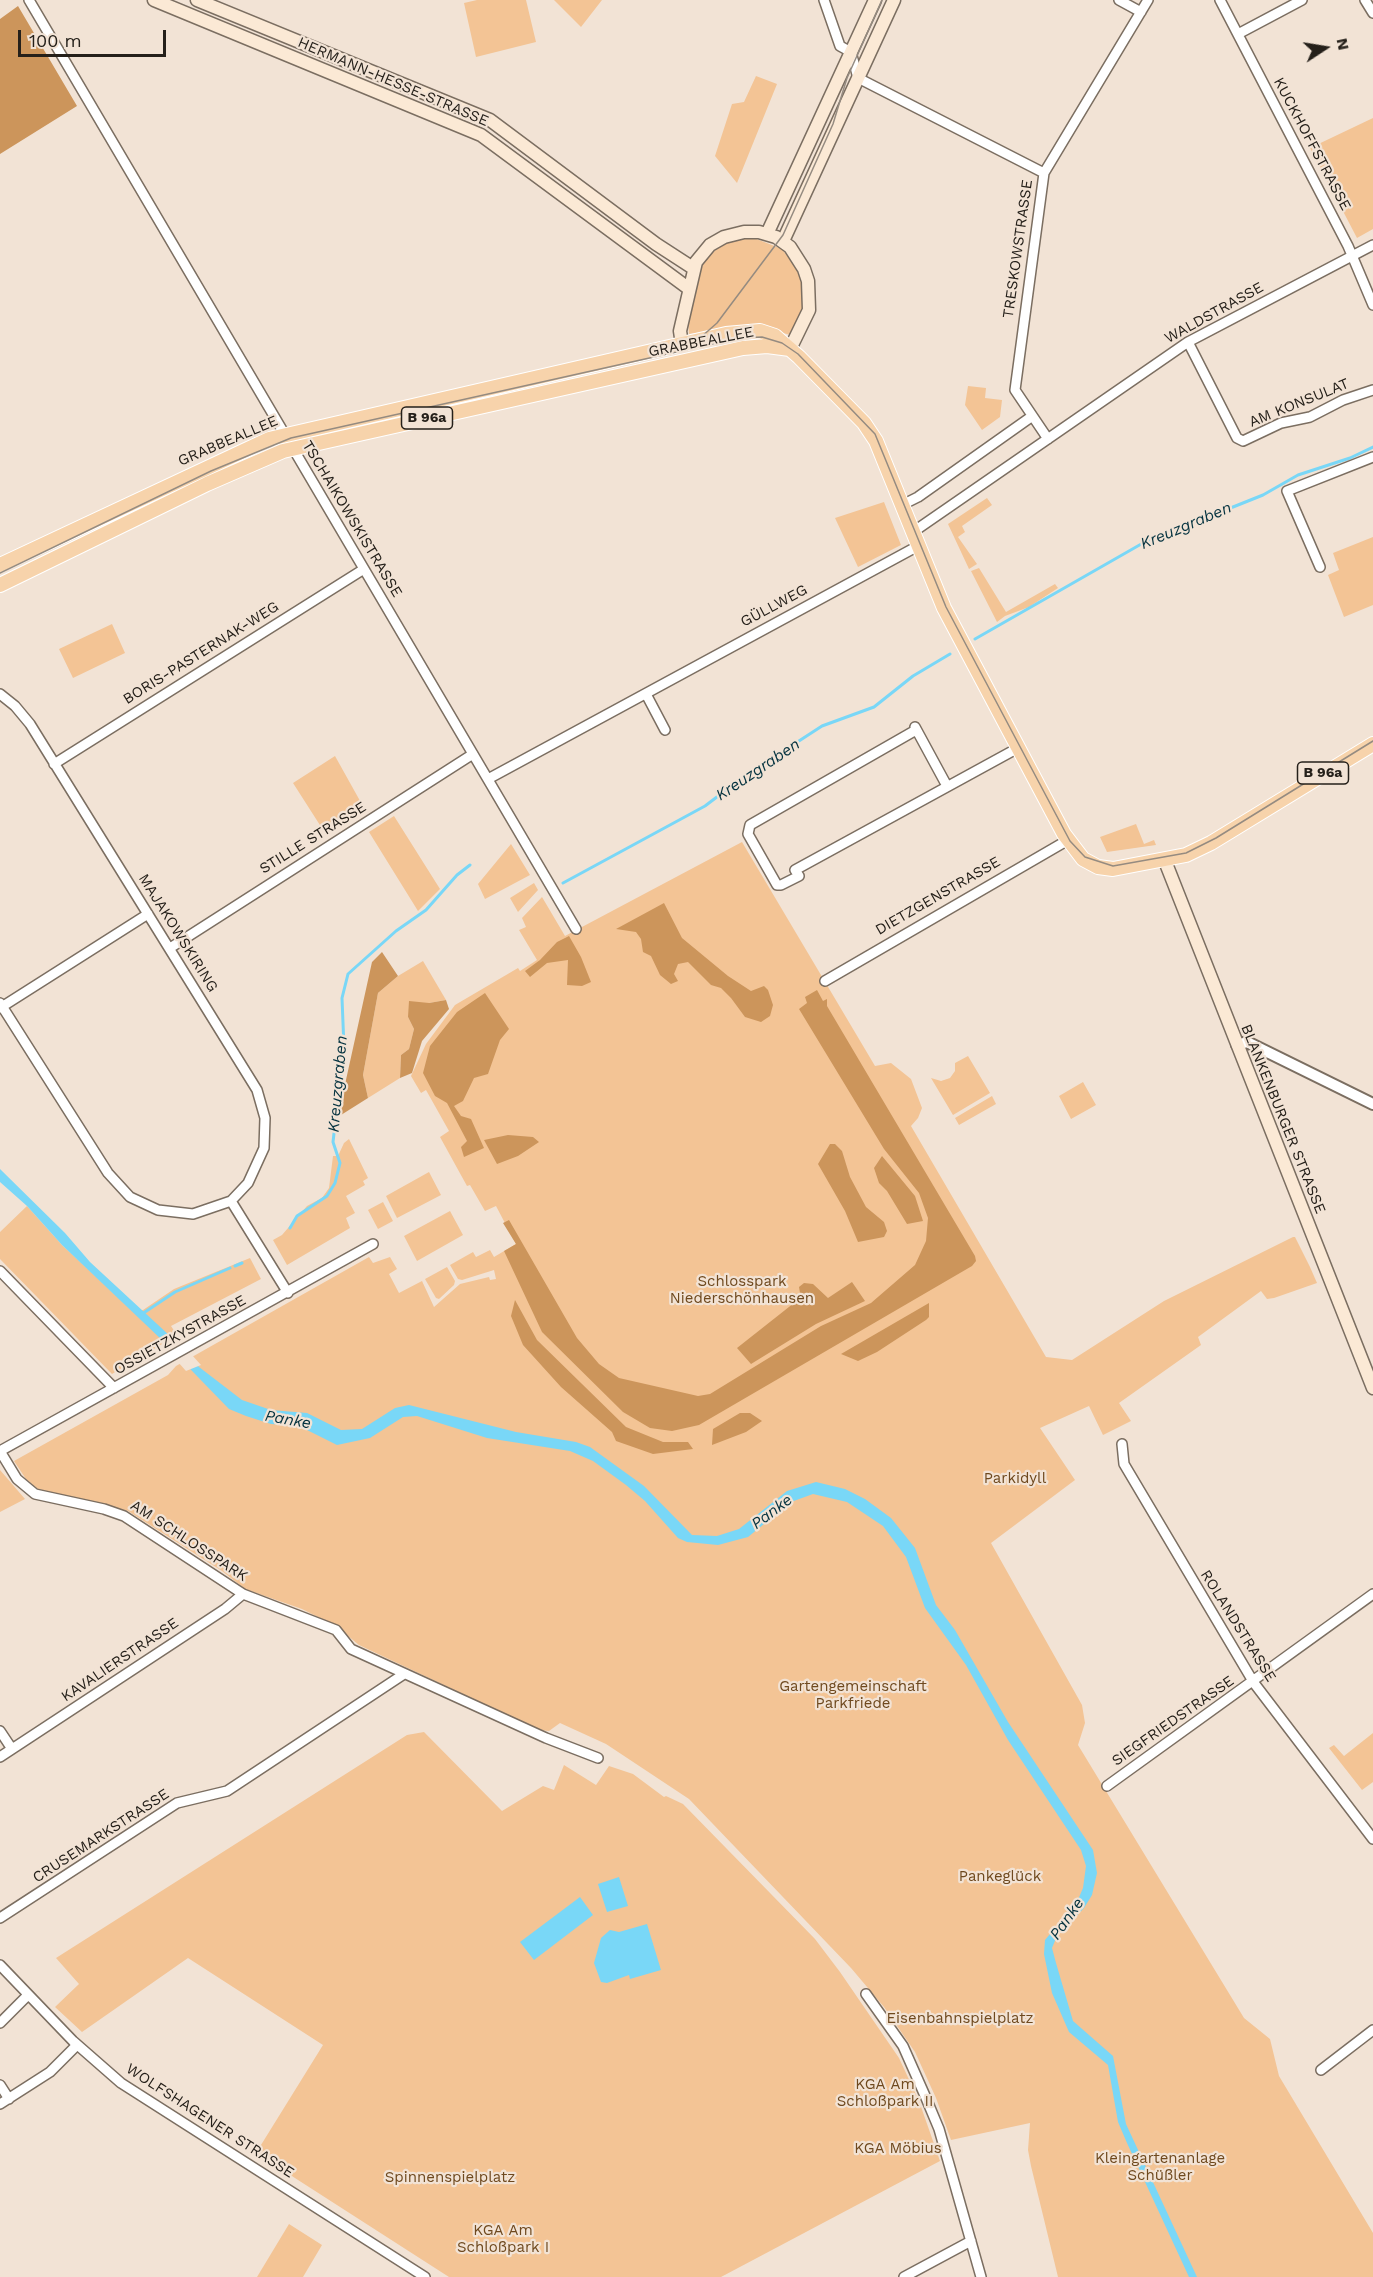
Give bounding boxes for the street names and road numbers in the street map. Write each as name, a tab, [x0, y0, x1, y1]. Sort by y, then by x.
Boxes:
street label: HERMANN-HESSE-STRASSE	[295, 34, 491, 130]
street label: KUCKHOFFSTRASSE	[1269, 74, 1355, 214]
street label: TRESKOWSTRASSE	[999, 179, 1037, 319]
street label: WALDSTRASSE	[1161, 278, 1267, 348]
street label: GRABBEALLEE	[647, 323, 755, 361]
street label: AM KONSULAT	[1246, 375, 1352, 431]
road number: B 96a	[402, 407, 452, 429]
street label: GRABBEALLEE	[175, 412, 281, 470]
street label: TSCHAIKOWSKISTRASSE	[298, 438, 406, 600]
street label: GÜLLWEG	[738, 581, 810, 631]
street label: BORIS-PASTERNAK-WEG	[120, 598, 282, 708]
road number: B 96a	[1298, 762, 1348, 784]
street label: STILLE STRASSE	[256, 798, 370, 878]
street label: DIETZGENSTRASSE	[872, 853, 1004, 939]
street label: MAJAKOWSKIRING	[134, 871, 222, 995]
street label: BLANKENBURGER STRASSE	[1237, 1022, 1329, 1216]
street label: OSSIETZKYSTRASSE	[111, 1291, 249, 1379]
street label: AM SCHLOSSPARK	[127, 1496, 251, 1586]
street label: ROLANDSTRASSE	[1196, 1567, 1280, 1685]
street label: KAVALIERSTRASSE	[58, 1614, 182, 1706]
street label: SIEGFRIEDSTRASSE	[1108, 1672, 1238, 1770]
street label: CRUSEMARKSTRASSE	[29, 1785, 173, 1887]
street label: WOLFSHAGENER STRASSE	[123, 2060, 297, 2182]

